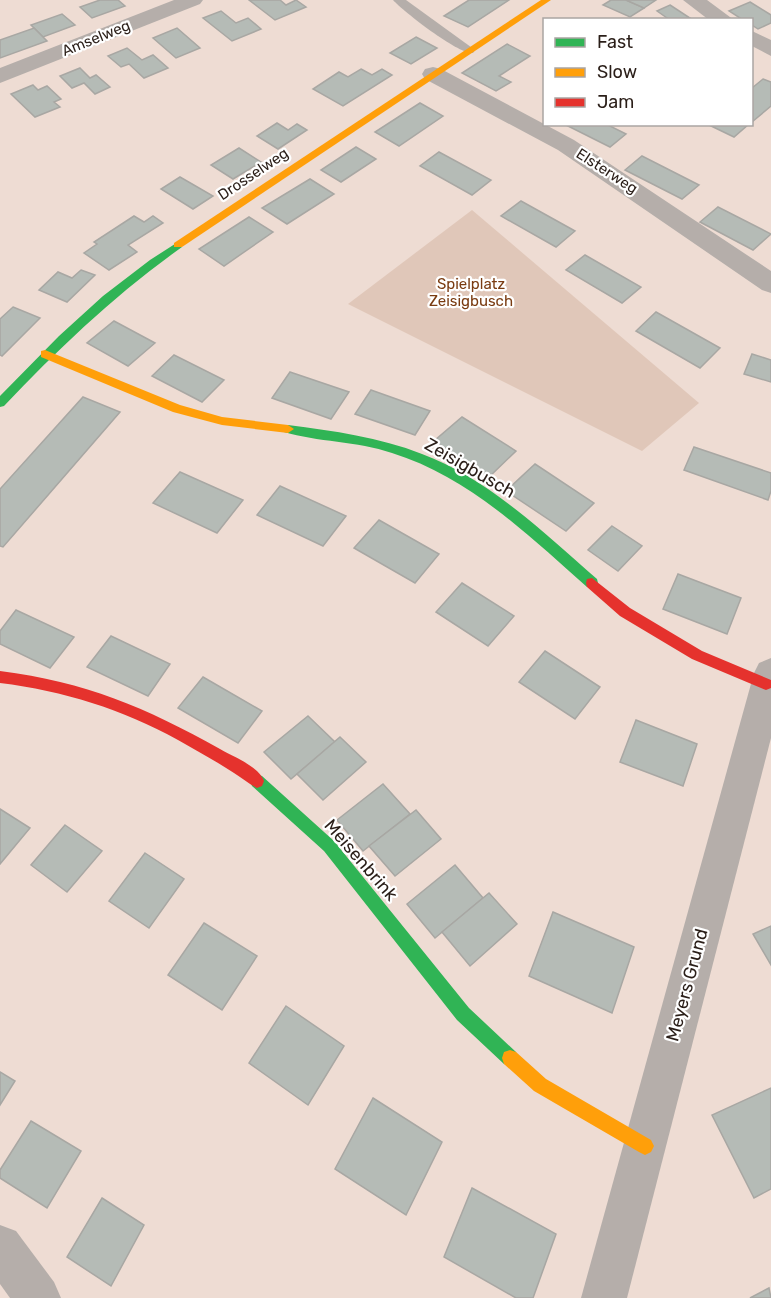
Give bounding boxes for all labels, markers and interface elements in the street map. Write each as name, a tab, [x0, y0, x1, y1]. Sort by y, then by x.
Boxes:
street label: Amselweg	[59, 16, 133, 60]
legend	[543, 18, 753, 126]
text: Fast	[597, 31, 633, 53]
text: Slow	[597, 61, 637, 83]
text: Jam	[597, 91, 634, 113]
street label: Drosselweg	[214, 144, 292, 204]
street label: Elsterweg	[573, 145, 641, 197]
park label: Spielplatz Zeisigbusch	[429, 275, 513, 310]
street label: Zeisigbusch	[421, 433, 519, 503]
street label: Meisenbrink	[320, 815, 403, 906]
street label: Meyers Grund	[661, 926, 713, 1044]

